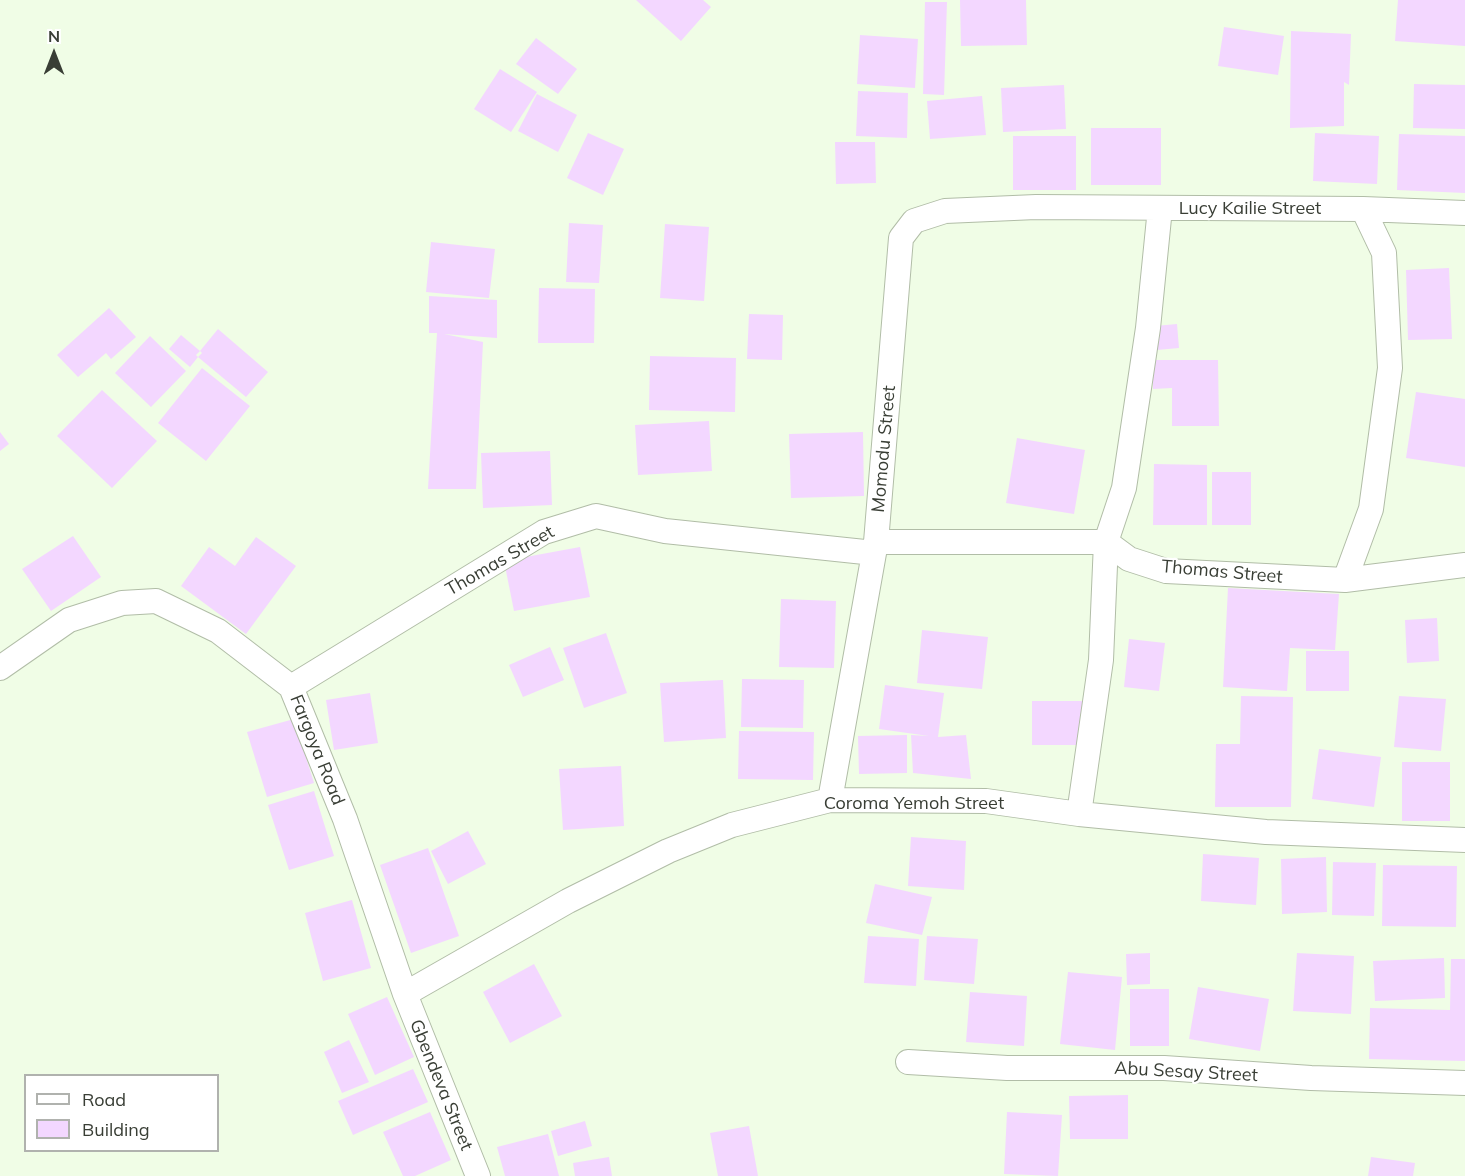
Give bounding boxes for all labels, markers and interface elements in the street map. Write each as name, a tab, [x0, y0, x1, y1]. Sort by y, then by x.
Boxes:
north arrow	[24, 24, 84, 84]
text: N	[48, 26, 60, 46]
street label: Lucy Kailie Street	[1179, 198, 1321, 220]
street label: Momodu Street	[868, 385, 900, 513]
street label: Thomas Street	[442, 521, 558, 601]
street label: Thomas Street	[1160, 556, 1284, 588]
street label: Fargoya Road	[285, 692, 349, 808]
street label: Coroma Yemoh Street	[824, 793, 1004, 815]
street label: Gbendeva Street	[405, 1016, 477, 1154]
street label: Abu Sesay Street	[1114, 1057, 1258, 1087]
legend	[24, 1074, 219, 1152]
text: Road	[82, 1088, 126, 1111]
text: Building	[82, 1118, 150, 1141]

